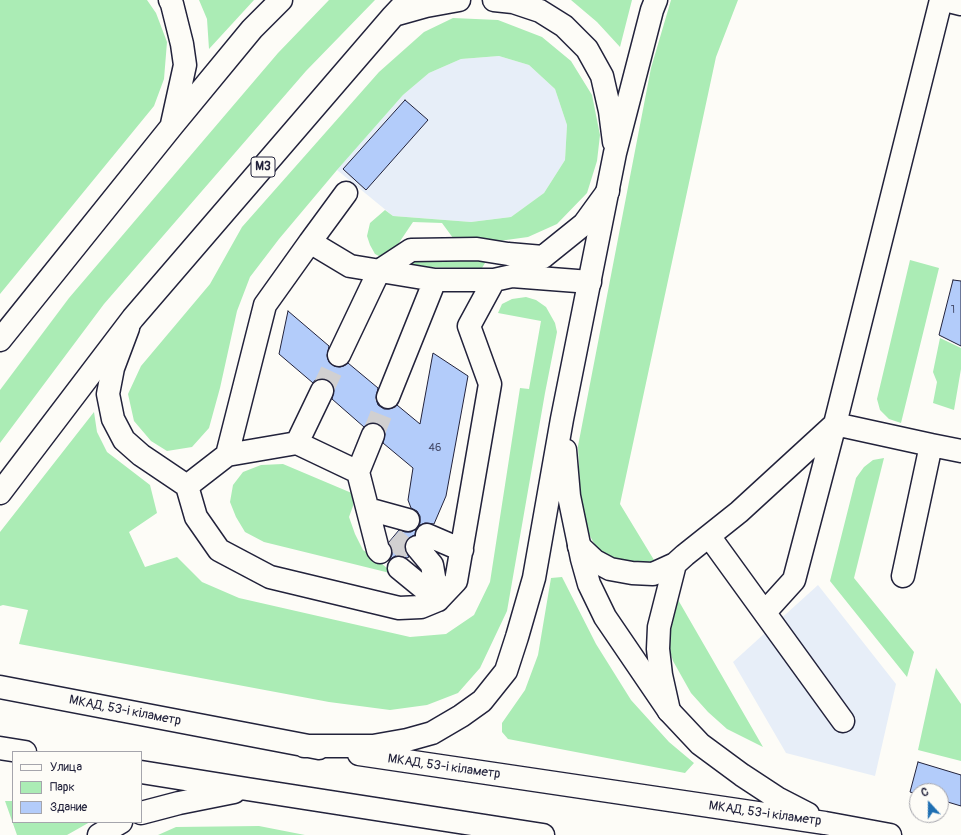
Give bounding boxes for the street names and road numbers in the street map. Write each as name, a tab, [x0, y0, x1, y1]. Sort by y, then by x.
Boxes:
road number: М3	[251, 157, 275, 177]
street label: МКАД, 53-і кіламетр	[68, 692, 182, 730]
street label: МКАД, 53-і кіламетр	[387, 751, 501, 783]
street label: МКАД, 53-і кіламетр	[708, 798, 822, 830]

